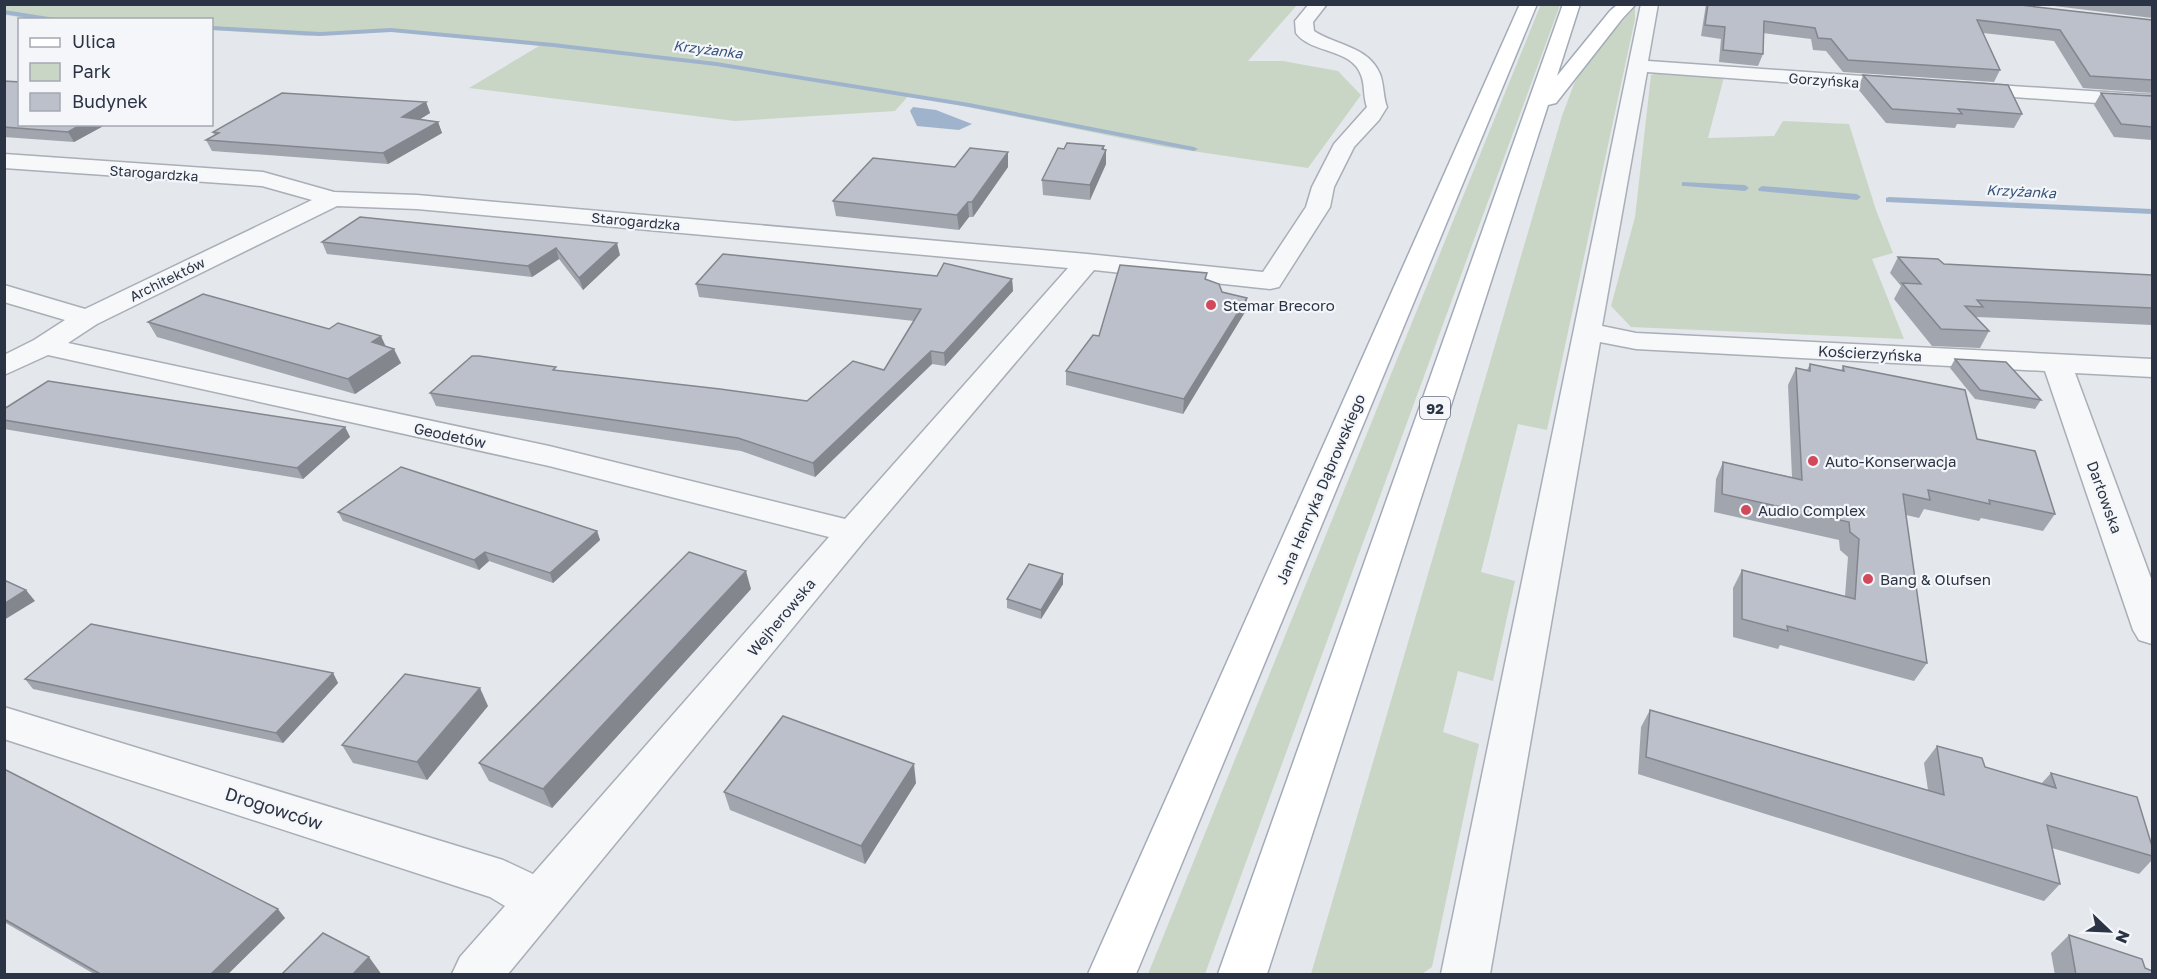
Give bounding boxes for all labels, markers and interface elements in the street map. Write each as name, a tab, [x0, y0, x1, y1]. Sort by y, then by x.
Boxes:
legend	[18, 18, 213, 126]
text: Ulica	[72, 30, 116, 52]
water label: Krzyżanka	[672, 36, 745, 62]
text: Park	[72, 60, 111, 82]
street label: Gorzyńska	[1788, 69, 1860, 91]
text: Budynek	[72, 90, 148, 112]
street label: Starogardzka	[109, 161, 199, 185]
water label: Krzyżanka	[1986, 181, 2057, 201]
street label: Starogardzka	[591, 209, 681, 233]
street label: Architektów	[127, 253, 207, 305]
place label: Stemar Brecoro	[1223, 296, 1335, 314]
marker: Stemar Brecoro	[1204, 298, 1218, 312]
street label: Kościerzyńska	[1818, 341, 1922, 365]
street label: Jana Henryka Dąbrowskiego	[1272, 391, 1368, 587]
road number: 92	[1420, 397, 1450, 419]
street label: Geodetów	[412, 419, 488, 451]
place label: Auto-Konserwacja	[1825, 452, 1957, 470]
marker: Auto-Konserwacja	[1806, 454, 1820, 468]
street label: Darłowska	[2084, 458, 2126, 536]
place label: Audio Complex	[1758, 501, 1866, 519]
marker: Audio Complex	[1739, 503, 1753, 517]
place label: Bang & Olufsen	[1880, 570, 1991, 588]
marker: Bang & Olufsen	[1861, 572, 1875, 586]
street label: Wejherowska	[743, 574, 819, 660]
street label: Drogowców	[222, 782, 326, 834]
north arrow	[2079, 901, 2139, 961]
text: N	[2111, 927, 2134, 946]

